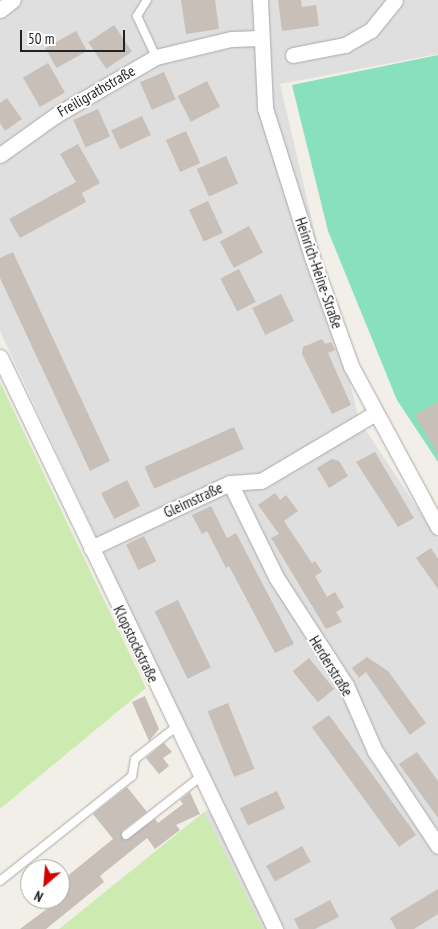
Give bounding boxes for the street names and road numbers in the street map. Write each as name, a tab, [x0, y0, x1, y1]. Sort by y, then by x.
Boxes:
street label: Freiligrathstraße	[54, 62, 138, 120]
street label: Heinrich-Heine-Straße	[292, 215, 346, 331]
street label: Gleimstraße	[161, 479, 225, 521]
street label: Klopstockstraße	[110, 603, 162, 685]
street label: Herderstraße	[305, 632, 357, 700]

